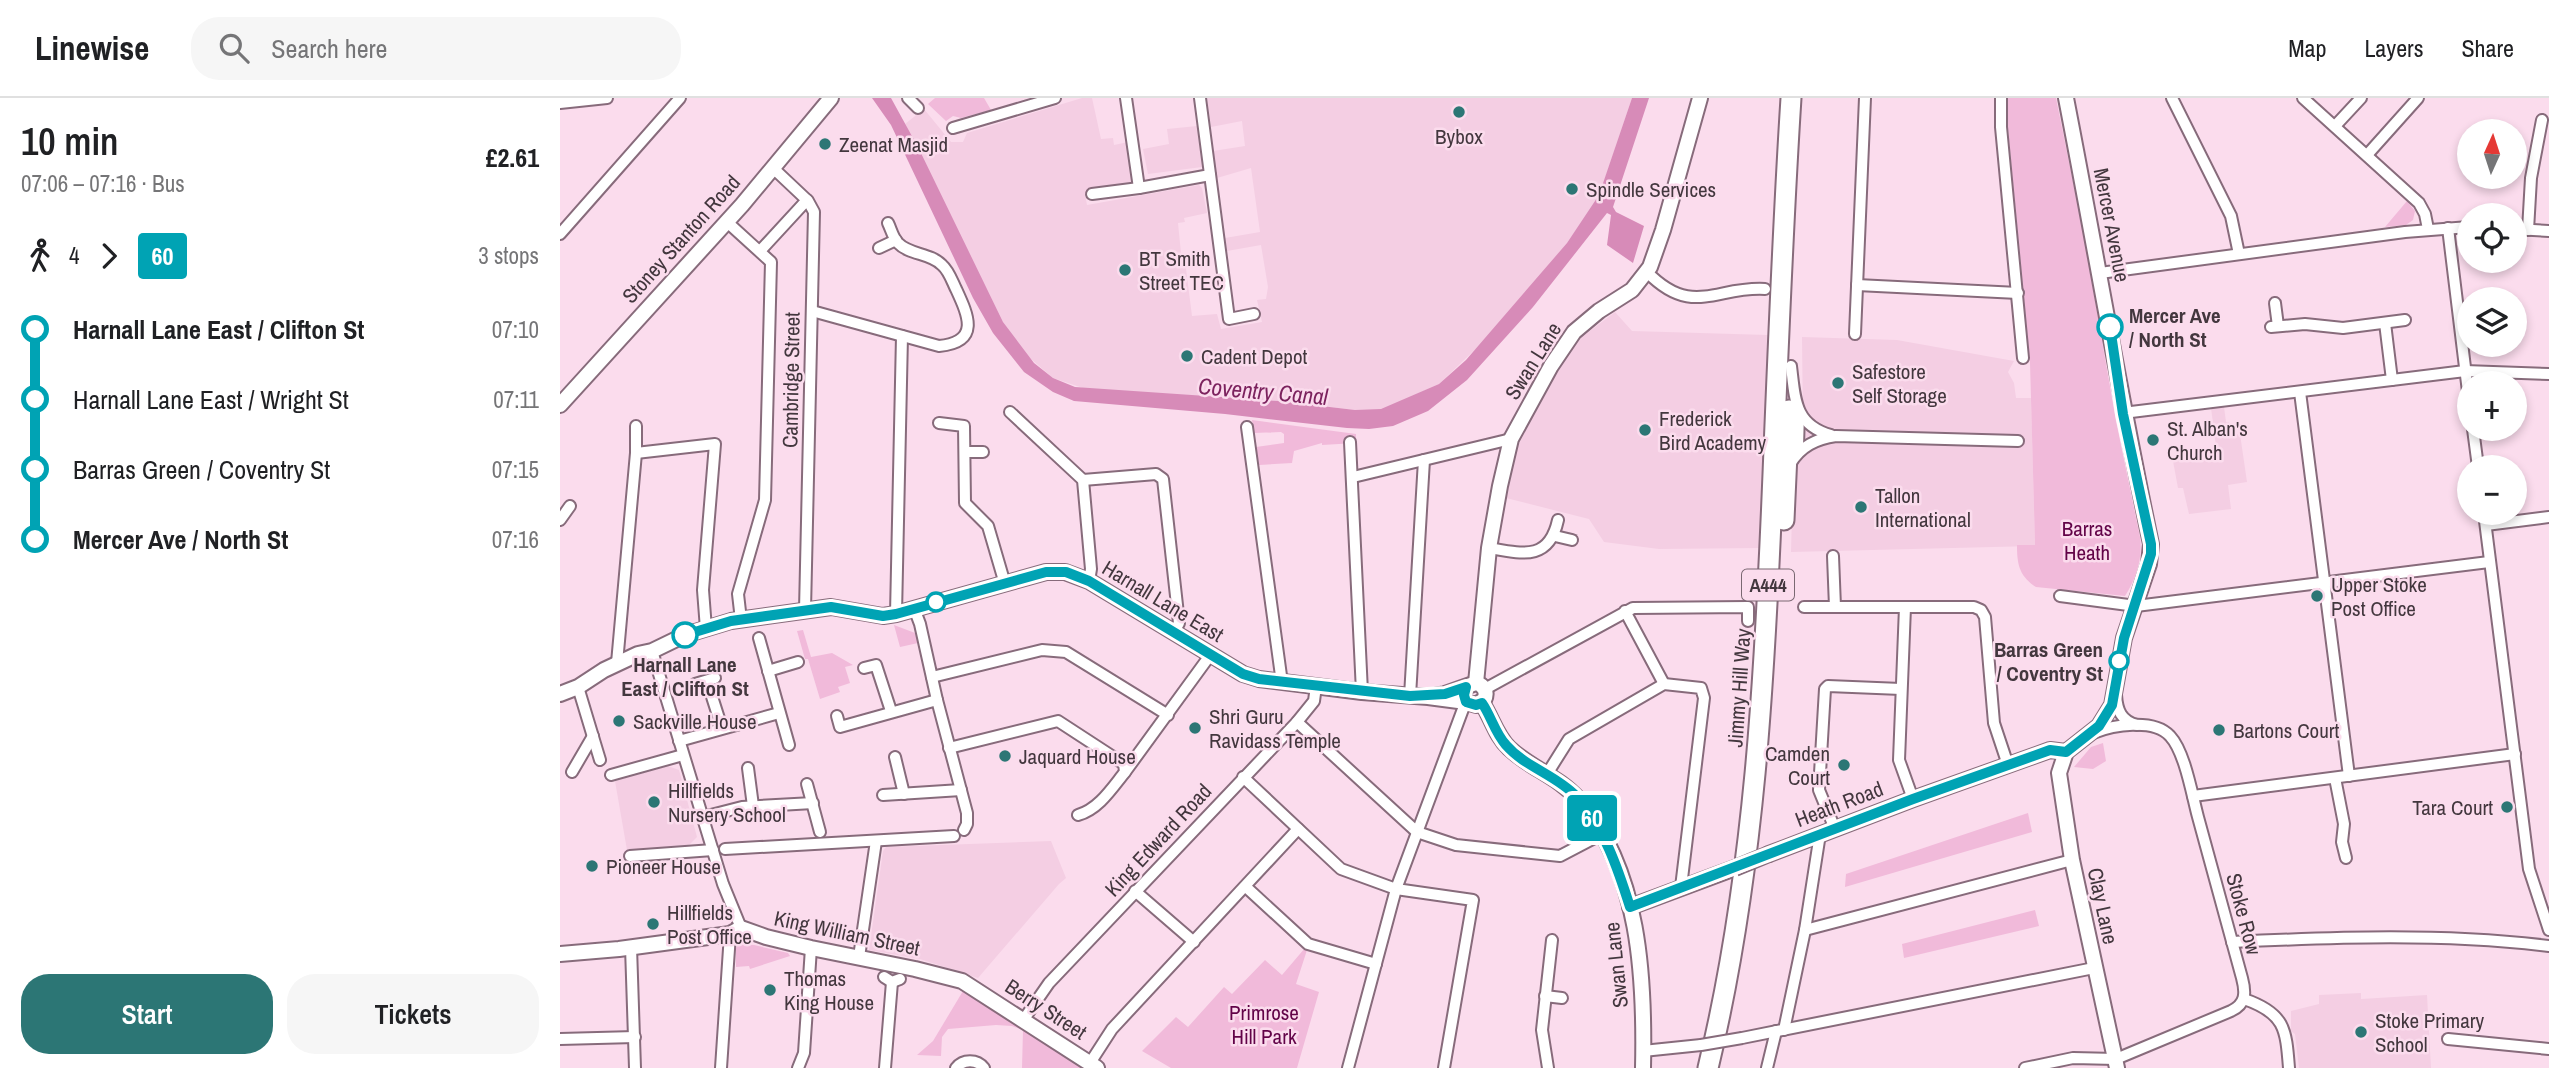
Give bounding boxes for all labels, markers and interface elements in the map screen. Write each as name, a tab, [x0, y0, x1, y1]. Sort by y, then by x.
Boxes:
search box	[191, 17, 681, 80]
text: Linewise	[35, 26, 149, 70]
icon: search	[215, 29, 253, 67]
text: Search here	[271, 31, 387, 66]
text: Map	[2288, 32, 2326, 64]
text: Layers	[2364, 32, 2423, 64]
text: Share	[2461, 32, 2514, 64]
marker: Bybox	[1451, 104, 1467, 120]
text: 10 min	[21, 116, 119, 167]
north arrow	[2457, 119, 2527, 189]
map controls	[2457, 119, 2527, 525]
place label: Bybox	[1435, 122, 1483, 151]
place label: Zeenat Masjid	[839, 130, 948, 159]
marker: Zeenat Masjid	[817, 136, 833, 152]
text: £2.61	[486, 140, 539, 175]
street label: Mercer Avenue	[2087, 166, 2137, 284]
text: 07:06 – 07:16 · Bus	[21, 168, 185, 199]
street label: Stoney Stanton Road	[615, 168, 747, 310]
place label: Spindle Services	[1586, 175, 1716, 204]
marker: Spindle Services	[1564, 181, 1580, 197]
button: locate	[2457, 203, 2527, 273]
icon: walk	[21, 237, 59, 275]
icon: forward	[90, 237, 128, 275]
text: 4	[69, 240, 80, 271]
text: 60	[152, 240, 173, 272]
text: 3 stops	[478, 240, 539, 271]
place label: BT Smith Street TEC	[1139, 244, 1224, 297]
marker: BT Smith Street TEC	[1117, 262, 1133, 278]
button: layers	[2457, 287, 2527, 357]
place label: Mercer Ave / North St	[2129, 301, 2221, 354]
text: Harnall Lane East / Clifton St	[73, 312, 364, 347]
street label: Cambridge Street	[775, 312, 807, 448]
text: 07:10	[492, 314, 539, 345]
marker: Mercer Ave / North St	[2097, 314, 2123, 340]
street label: Swan Lane	[1498, 317, 1568, 405]
place label: Cadent Depot	[1201, 342, 1307, 371]
marker: Cadent Depot	[1179, 348, 1195, 364]
place label: Safestore Self Storage	[1852, 357, 1947, 410]
water label: Coventry Canal	[1197, 370, 1330, 412]
button: +	[2457, 371, 2527, 441]
marker: Safestore Self Storage	[1830, 375, 1846, 391]
text: Harnall Lane East / Wright St	[73, 382, 349, 417]
text: 07:11	[493, 384, 539, 415]
place label: Frederick Bird Academy	[1659, 404, 1767, 457]
place label: St. Alban's Church	[2167, 414, 2248, 467]
marker: Frederick Bird Academy	[1637, 422, 1653, 438]
marker: St. Alban's Church	[2145, 432, 2161, 448]
text: Barras Green / Coventry St	[73, 452, 330, 487]
text: 07:15	[492, 454, 539, 485]
button: −	[2457, 455, 2527, 525]
place label: Tallon International	[1875, 481, 1971, 534]
marker: Tallon International	[1853, 499, 1869, 515]
park label: Barras Heath	[2062, 514, 2112, 567]
text: Mercer Ave / North St	[73, 522, 288, 557]
text: 07:16	[492, 524, 539, 555]
street label: Harnall Lane East	[1097, 553, 1229, 649]
road number: A444	[1742, 570, 1794, 600]
place label: Upper Stoke Post Office	[2331, 570, 2427, 623]
marker: Upper Stoke Post Office	[2309, 588, 2325, 604]
unlabelled marker	[926, 592, 946, 612]
marker: Harnall Lane East / Clifton St	[672, 622, 698, 648]
street label: Jimmy Hill Way	[1720, 627, 1758, 748]
place label: Barras Green / Coventry St	[1994, 635, 2103, 688]
place label: Harnall Lane East / Clifton St	[621, 650, 749, 703]
marker: Barras Green / Coventry St	[2109, 651, 2129, 671]
place label: Shri Guru Ravidass Temple	[1209, 702, 1341, 755]
place label: Sackville House	[633, 707, 756, 736]
marker: Sackville House	[611, 713, 627, 729]
place label: Bartons Court	[2233, 716, 2339, 745]
marker: Shri Guru Ravidass Temple	[1187, 720, 1203, 736]
marker: Bartons Court	[2211, 722, 2227, 738]
place label: Camden Court	[1765, 739, 1830, 792]
place label: Jaquard House	[1019, 742, 1136, 771]
marker: Jaquard House	[997, 748, 1013, 764]
marker: Camden Court	[1836, 757, 1852, 773]
street label: Heath Road	[1791, 774, 1887, 834]
place label: Hillfields Nursery School	[668, 776, 786, 829]
street label: King Edward Road	[1098, 777, 1218, 903]
place label: Tara Court	[2412, 793, 2493, 822]
marker: Hillfields Nursery School	[646, 794, 662, 810]
line badge: 60	[1560, 795, 1624, 841]
marker: Tara Court	[2499, 799, 2515, 815]
text: 60	[1581, 802, 1603, 834]
place label: Pioneer House	[606, 852, 721, 881]
marker: Pioneer House	[584, 858, 600, 874]
street label: Clay Lane	[2081, 865, 2125, 947]
street label: Stoke Row	[2219, 870, 2269, 959]
place label: Hillfields Post Office	[667, 898, 752, 951]
street label: King William Street	[771, 903, 923, 963]
marker: Hillfields Post Office	[645, 916, 661, 932]
street label: Swan Lane	[1597, 921, 1635, 1009]
place label: Thomas King House	[784, 964, 874, 1017]
street label: Berry Street	[1000, 972, 1093, 1046]
button: Start	[21, 974, 273, 1054]
button: Tickets	[287, 974, 539, 1054]
marker: Thomas King House	[762, 982, 778, 998]
park label: Primrose Hill Park	[1229, 998, 1299, 1051]
place label: Stoke Primary School	[2375, 1006, 2484, 1059]
marker: Stoke Primary School	[2353, 1024, 2369, 1040]

